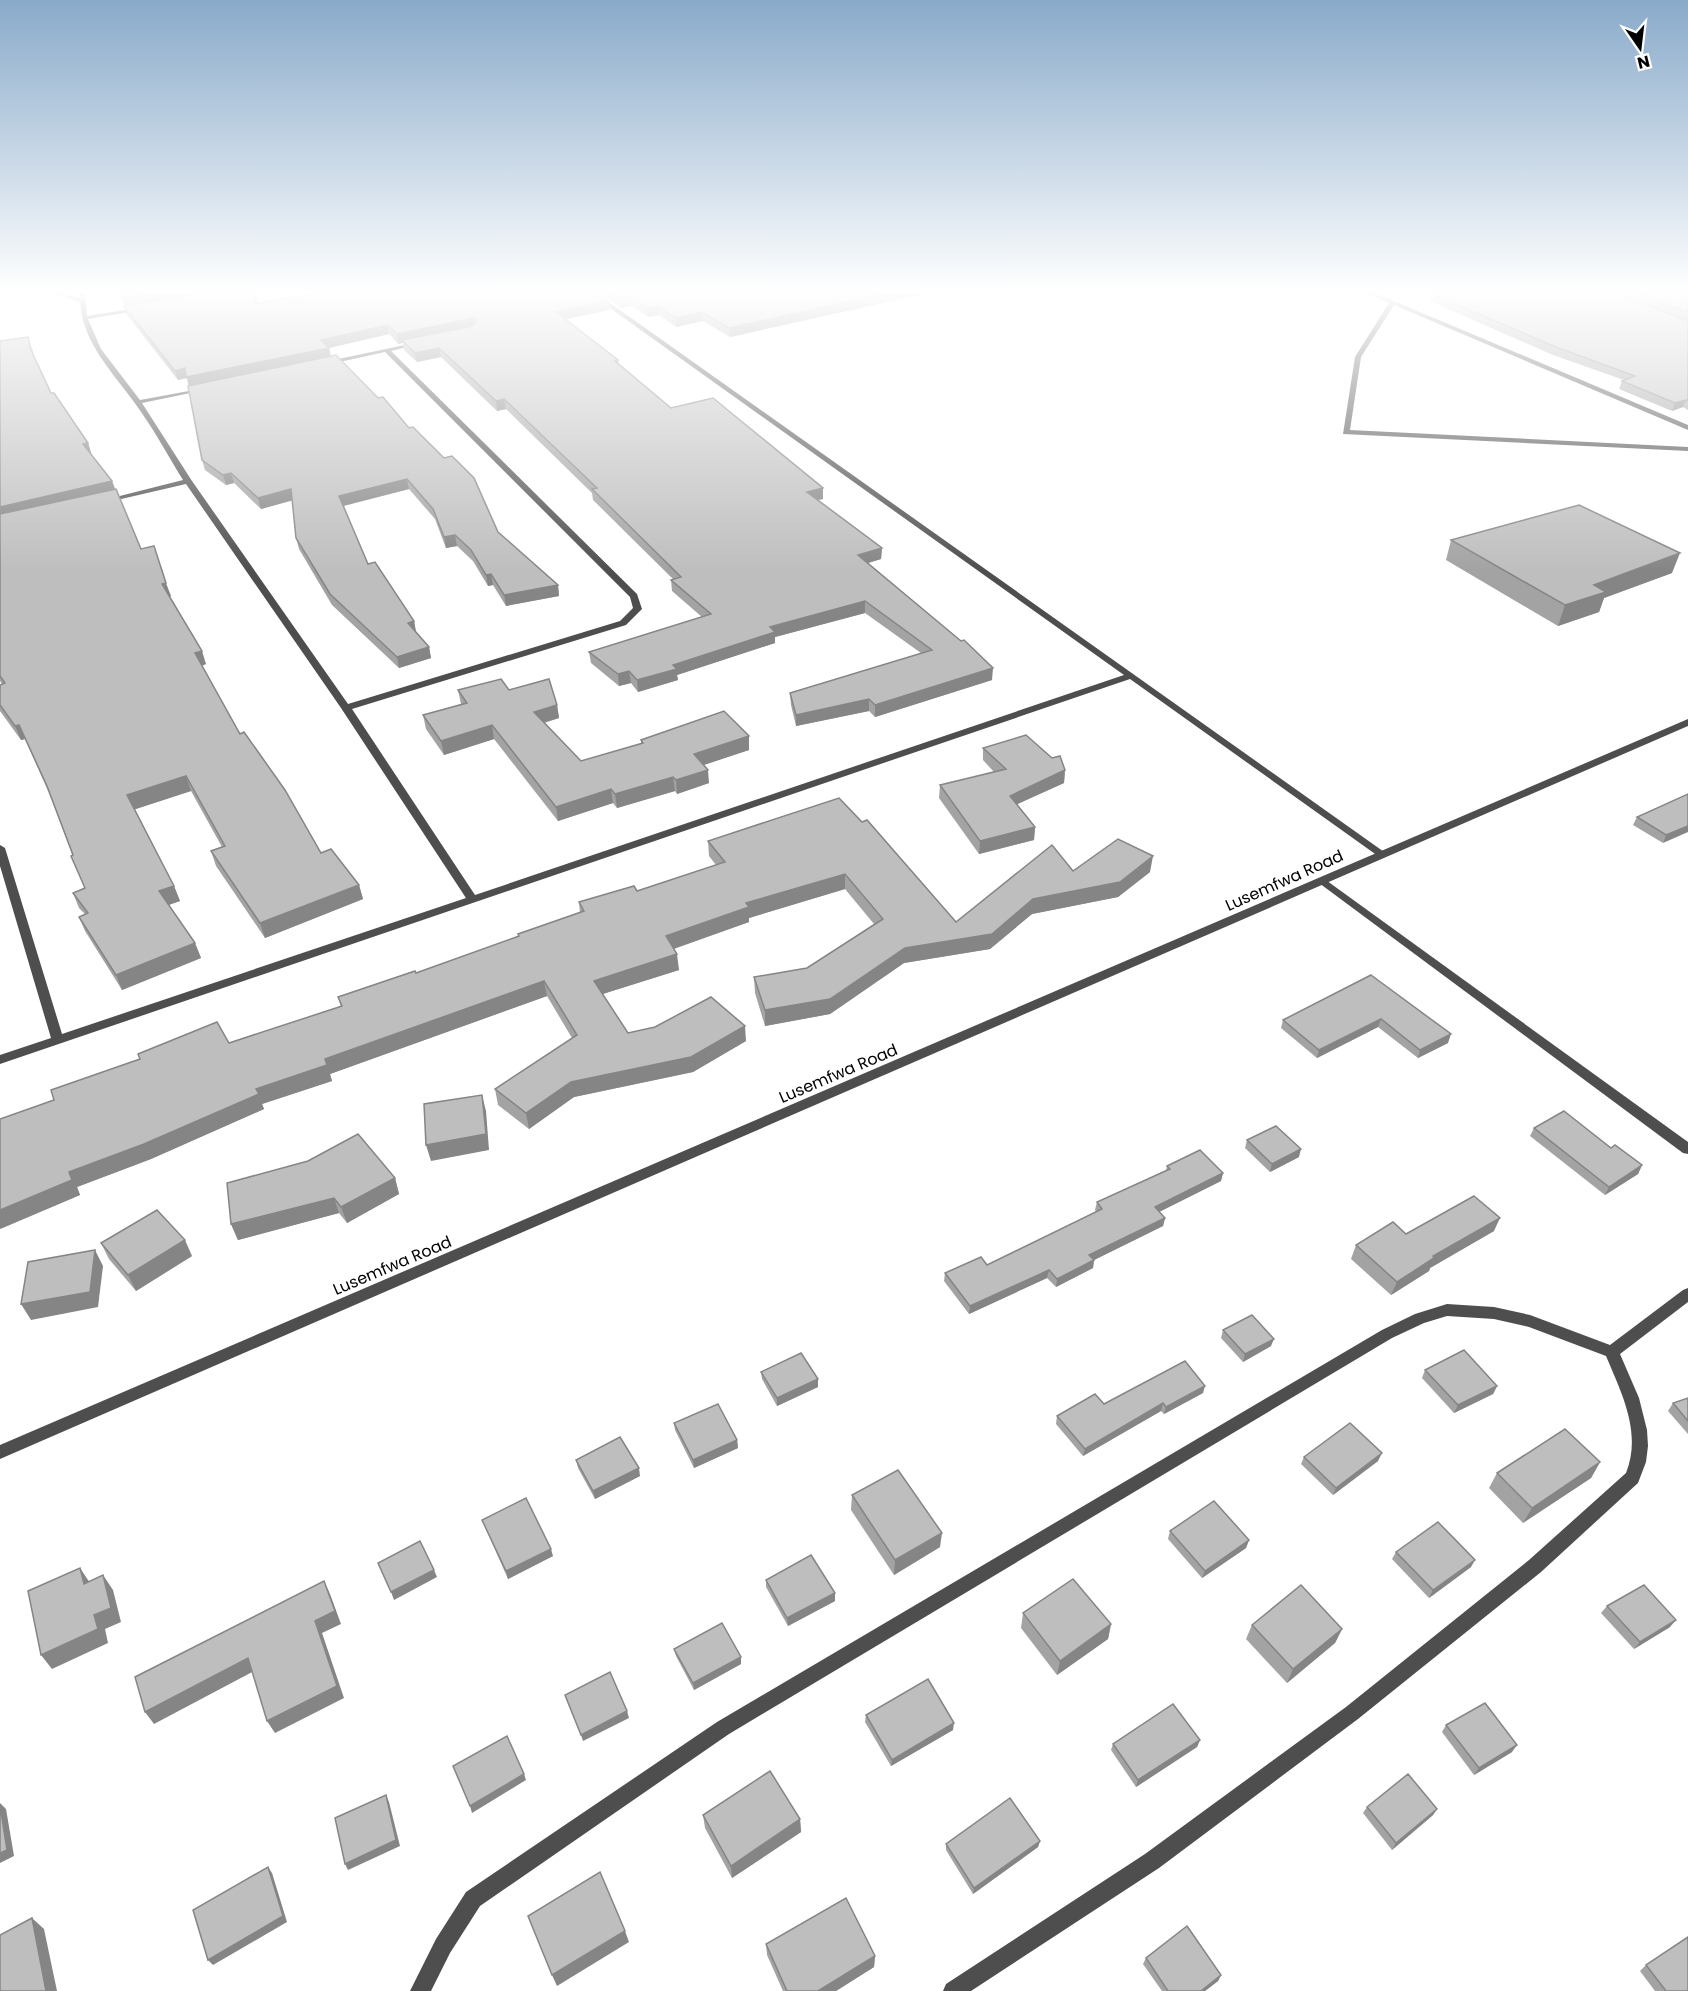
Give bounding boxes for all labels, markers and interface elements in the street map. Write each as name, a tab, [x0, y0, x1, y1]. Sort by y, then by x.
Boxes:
north arrow	[1610, 18, 1670, 78]
text: N	[1635, 49, 1652, 75]
street label: Lusemfwa Road	[1222, 844, 1347, 917]
street label: Lusemfwa Road	[775, 1038, 901, 1109]
street label: Lusemfwa Road	[329, 1230, 455, 1301]

